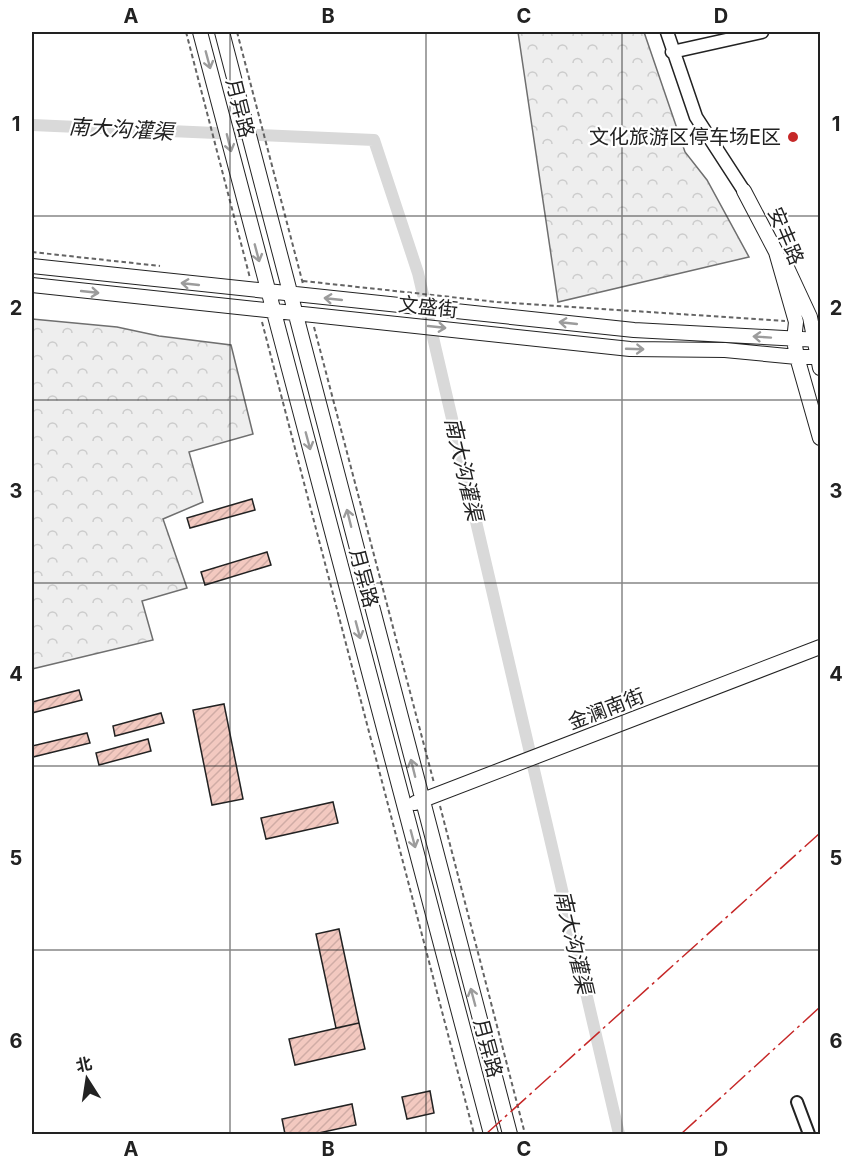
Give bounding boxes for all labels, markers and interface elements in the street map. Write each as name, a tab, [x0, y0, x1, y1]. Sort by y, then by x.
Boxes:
text: A	[124, 4, 139, 28]
text: B	[321, 4, 335, 28]
text: C	[517, 4, 531, 28]
text: D	[714, 4, 728, 28]
one-way arrow	[203, 50, 214, 69]
street label: 月异路	[221, 76, 259, 140]
text: 1	[12, 112, 20, 136]
text: 1	[832, 112, 840, 136]
water label: 南大沟灌渠	[68, 114, 177, 144]
place label: 文化旅游区停车场E区	[589, 125, 781, 149]
marker: 文化旅游区停车场E区	[786, 130, 800, 144]
one-way arrow	[224, 133, 235, 152]
street label: 安丰路	[763, 204, 809, 268]
one-way arrow	[252, 243, 263, 262]
one-way arrow	[181, 278, 200, 289]
one-way arrow	[79, 287, 99, 298]
street label: 文盛街	[397, 292, 459, 322]
one-way arrow	[323, 293, 343, 304]
text: 2	[10, 296, 22, 320]
text: 2	[830, 296, 842, 320]
one-way arrow	[558, 317, 578, 328]
one-way arrow	[426, 322, 446, 333]
one-way arrow	[753, 332, 773, 343]
one-way arrow	[625, 343, 645, 354]
water label: 南大沟灌渠	[440, 415, 489, 526]
one-way arrow	[303, 431, 315, 450]
text: 3	[10, 479, 22, 503]
text: 3	[830, 479, 842, 503]
one-way arrow	[342, 509, 354, 528]
street label: 月异路	[345, 546, 383, 610]
one-way arrow	[352, 620, 364, 639]
text: 4	[9, 662, 23, 686]
text: 4	[829, 662, 843, 686]
street label: 金澜南街	[564, 683, 648, 735]
one-way arrow	[406, 759, 418, 778]
one-way arrow	[407, 829, 419, 848]
text: 5	[10, 846, 22, 870]
text: 5	[830, 846, 842, 870]
water label: 南大沟灌渠	[550, 888, 599, 999]
one-way arrow	[467, 988, 478, 1007]
street label: 月异路	[469, 1016, 507, 1080]
text: 6	[10, 1029, 23, 1053]
text: 6	[830, 1029, 843, 1053]
north arrow	[57, 1049, 117, 1109]
text: 北	[74, 1053, 94, 1076]
text: A	[124, 1137, 139, 1161]
text: B	[321, 1137, 335, 1161]
text: C	[517, 1137, 531, 1161]
text: D	[714, 1137, 728, 1161]

